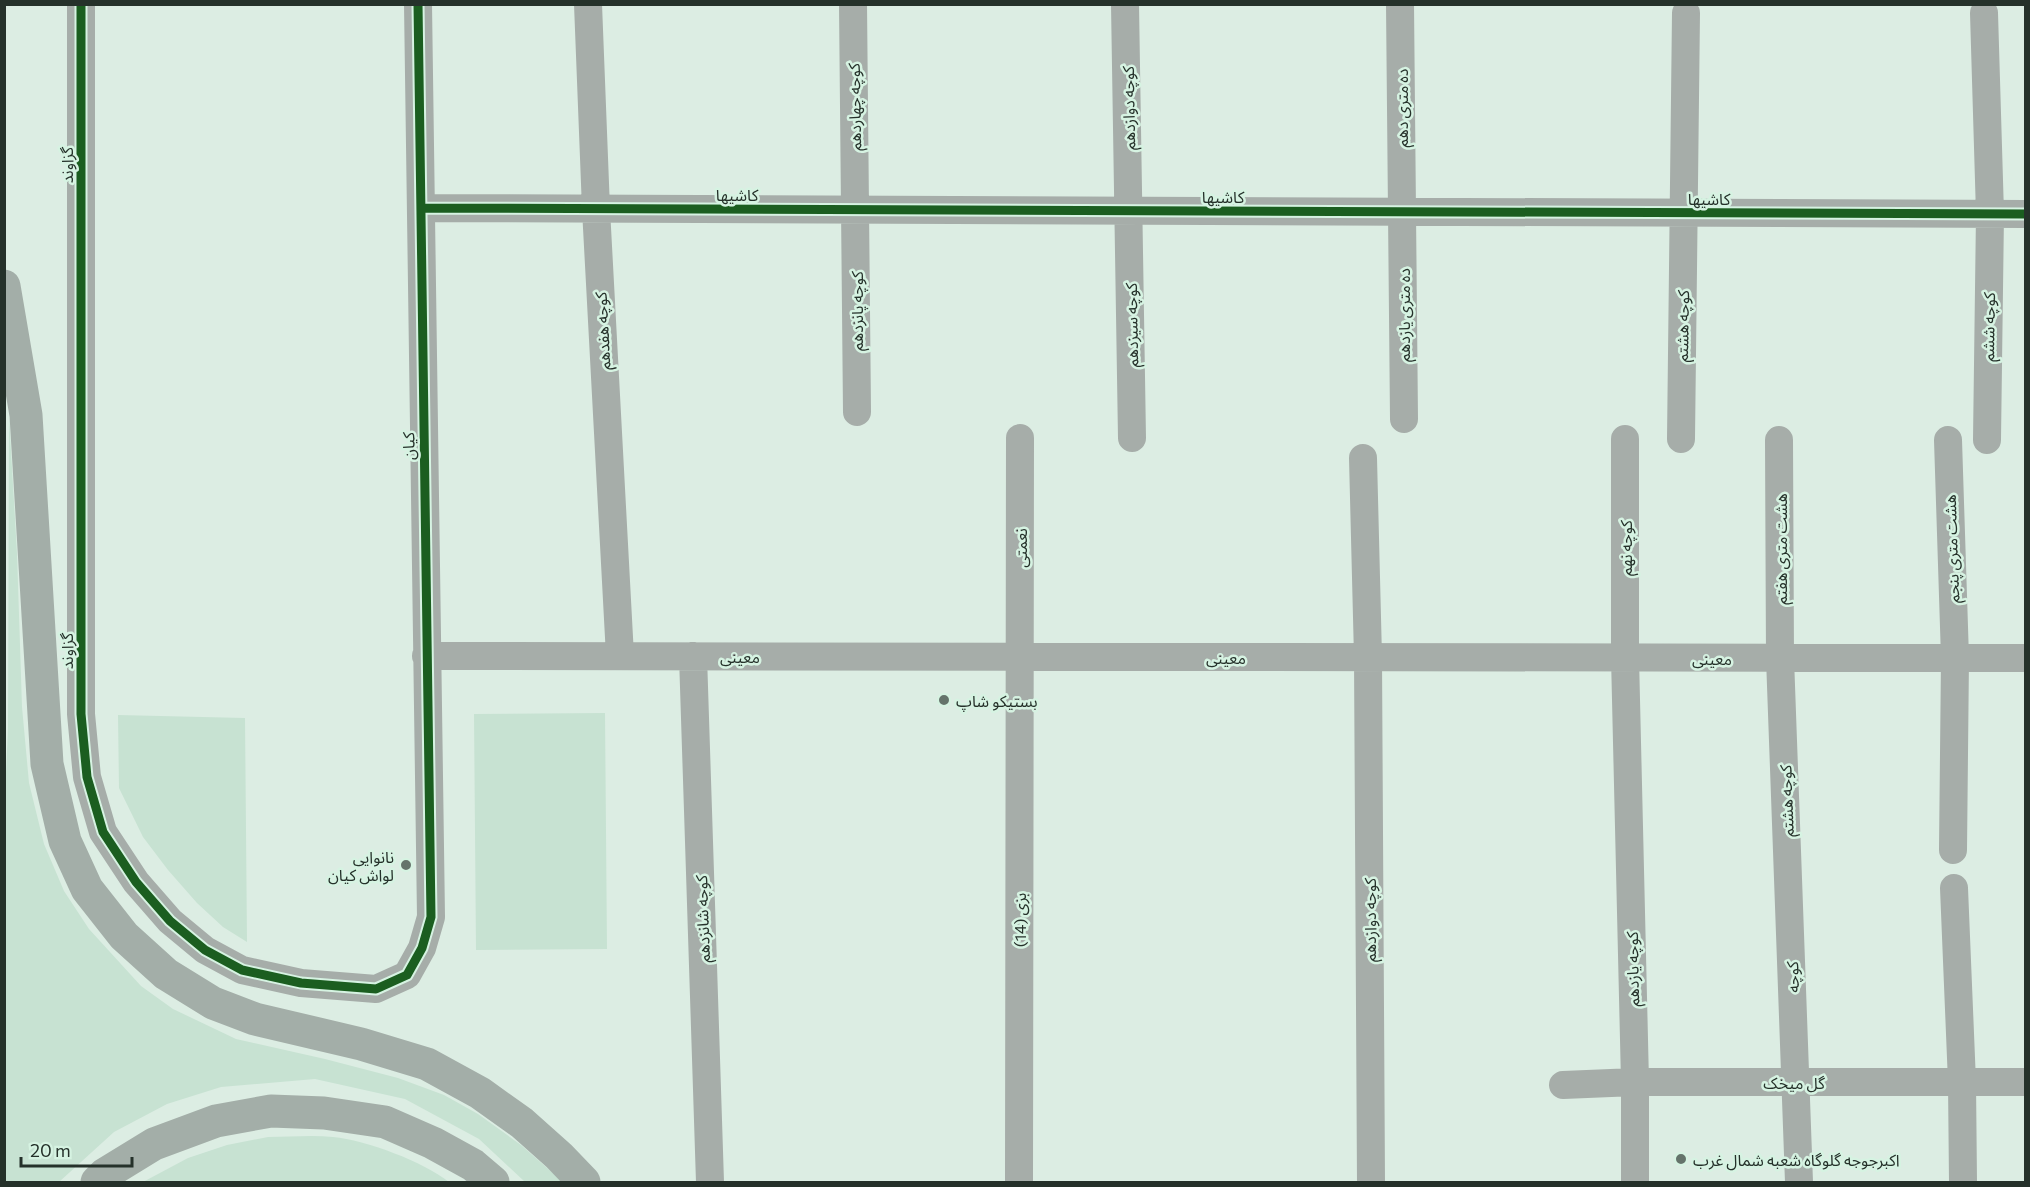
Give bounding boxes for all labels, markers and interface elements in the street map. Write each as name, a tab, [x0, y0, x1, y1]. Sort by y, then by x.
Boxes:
street label: کوچه چهاردهم	[844, 62, 868, 151]
street label: کوچه دوازدهم	[1118, 65, 1142, 150]
street label: ده متری دهم	[1392, 69, 1415, 147]
street label: گزاوند	[57, 146, 77, 183]
street label: کاشیها	[716, 185, 759, 205]
street label: کاشیها	[1202, 187, 1245, 207]
street label: کاشیها	[1688, 189, 1731, 209]
street label: ده متری یازدهم	[1394, 268, 1417, 362]
street label: کوچه پانزدهم	[847, 271, 870, 351]
street label: کوچه سیزدهم	[1121, 282, 1145, 367]
street label: کوچه هشتم	[1672, 289, 1696, 362]
street label: کوچه هفدهم	[590, 291, 618, 371]
street label: کوچه ششم	[1978, 292, 2002, 362]
street label: کیان	[398, 431, 419, 460]
street label: هشت متری هفتم	[1771, 493, 1794, 605]
street label: هشت متری پنجم	[1940, 494, 1966, 604]
street label: کوچه نهم	[1616, 520, 1639, 576]
street label: نعمتی	[1011, 528, 1031, 568]
street label: گزاوند	[57, 632, 77, 669]
street label: معینی	[720, 647, 760, 667]
street label: معینی	[1206, 648, 1246, 668]
street label: معینی	[1692, 649, 1732, 669]
place label: بستیکو شاپ	[956, 691, 1038, 712]
marker: بستیکو شاپ	[937, 693, 951, 707]
street label: کوچه هشتم	[1775, 764, 1801, 837]
place label: نانوایی لواش کیان	[328, 847, 394, 885]
marker: نانوایی لواش کیان	[399, 858, 413, 872]
street label: کوچه شانزدهم	[691, 874, 717, 963]
street label: کوچه دوازدهم	[1360, 877, 1383, 962]
street label: بزی (14)	[1010, 893, 1030, 947]
street label: کوچه یازدهم	[1622, 931, 1646, 1007]
street label: کوچه	[1782, 961, 1804, 993]
street label: گل میخک	[1763, 1073, 1825, 1093]
scale bar	[21, 1130, 132, 1168]
text: 20 m	[30, 1139, 71, 1161]
place label: اکبرجوجه گلوگاه شعبه شمال غرب	[1693, 1150, 1900, 1171]
marker: اکبرجوجه گلوگاه شعبه شمال غرب	[1674, 1152, 1688, 1166]

